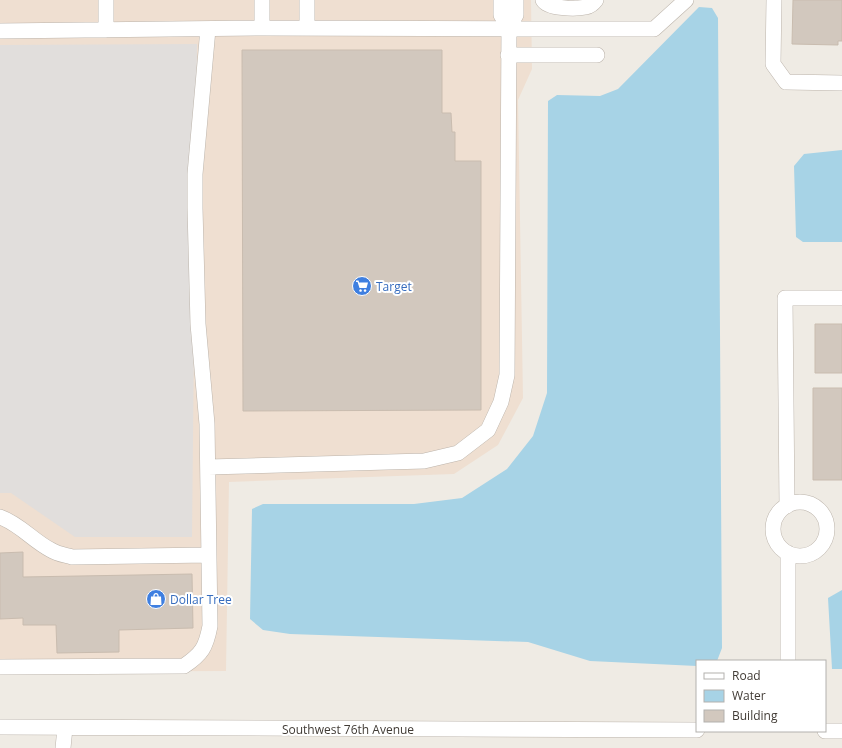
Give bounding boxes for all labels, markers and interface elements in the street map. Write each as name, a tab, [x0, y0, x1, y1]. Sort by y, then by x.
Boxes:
supermarket icon: Target	[351, 275, 373, 297]
place label: Target	[376, 278, 412, 295]
shop icon: Dollar Tree	[145, 588, 167, 610]
place label: Dollar Tree	[170, 591, 232, 608]
legend	[696, 660, 826, 732]
text: Road	[732, 667, 761, 684]
text: Water	[732, 687, 766, 704]
text: Building	[732, 707, 778, 724]
street label: Southwest 76th Avenue	[282, 721, 414, 738]

